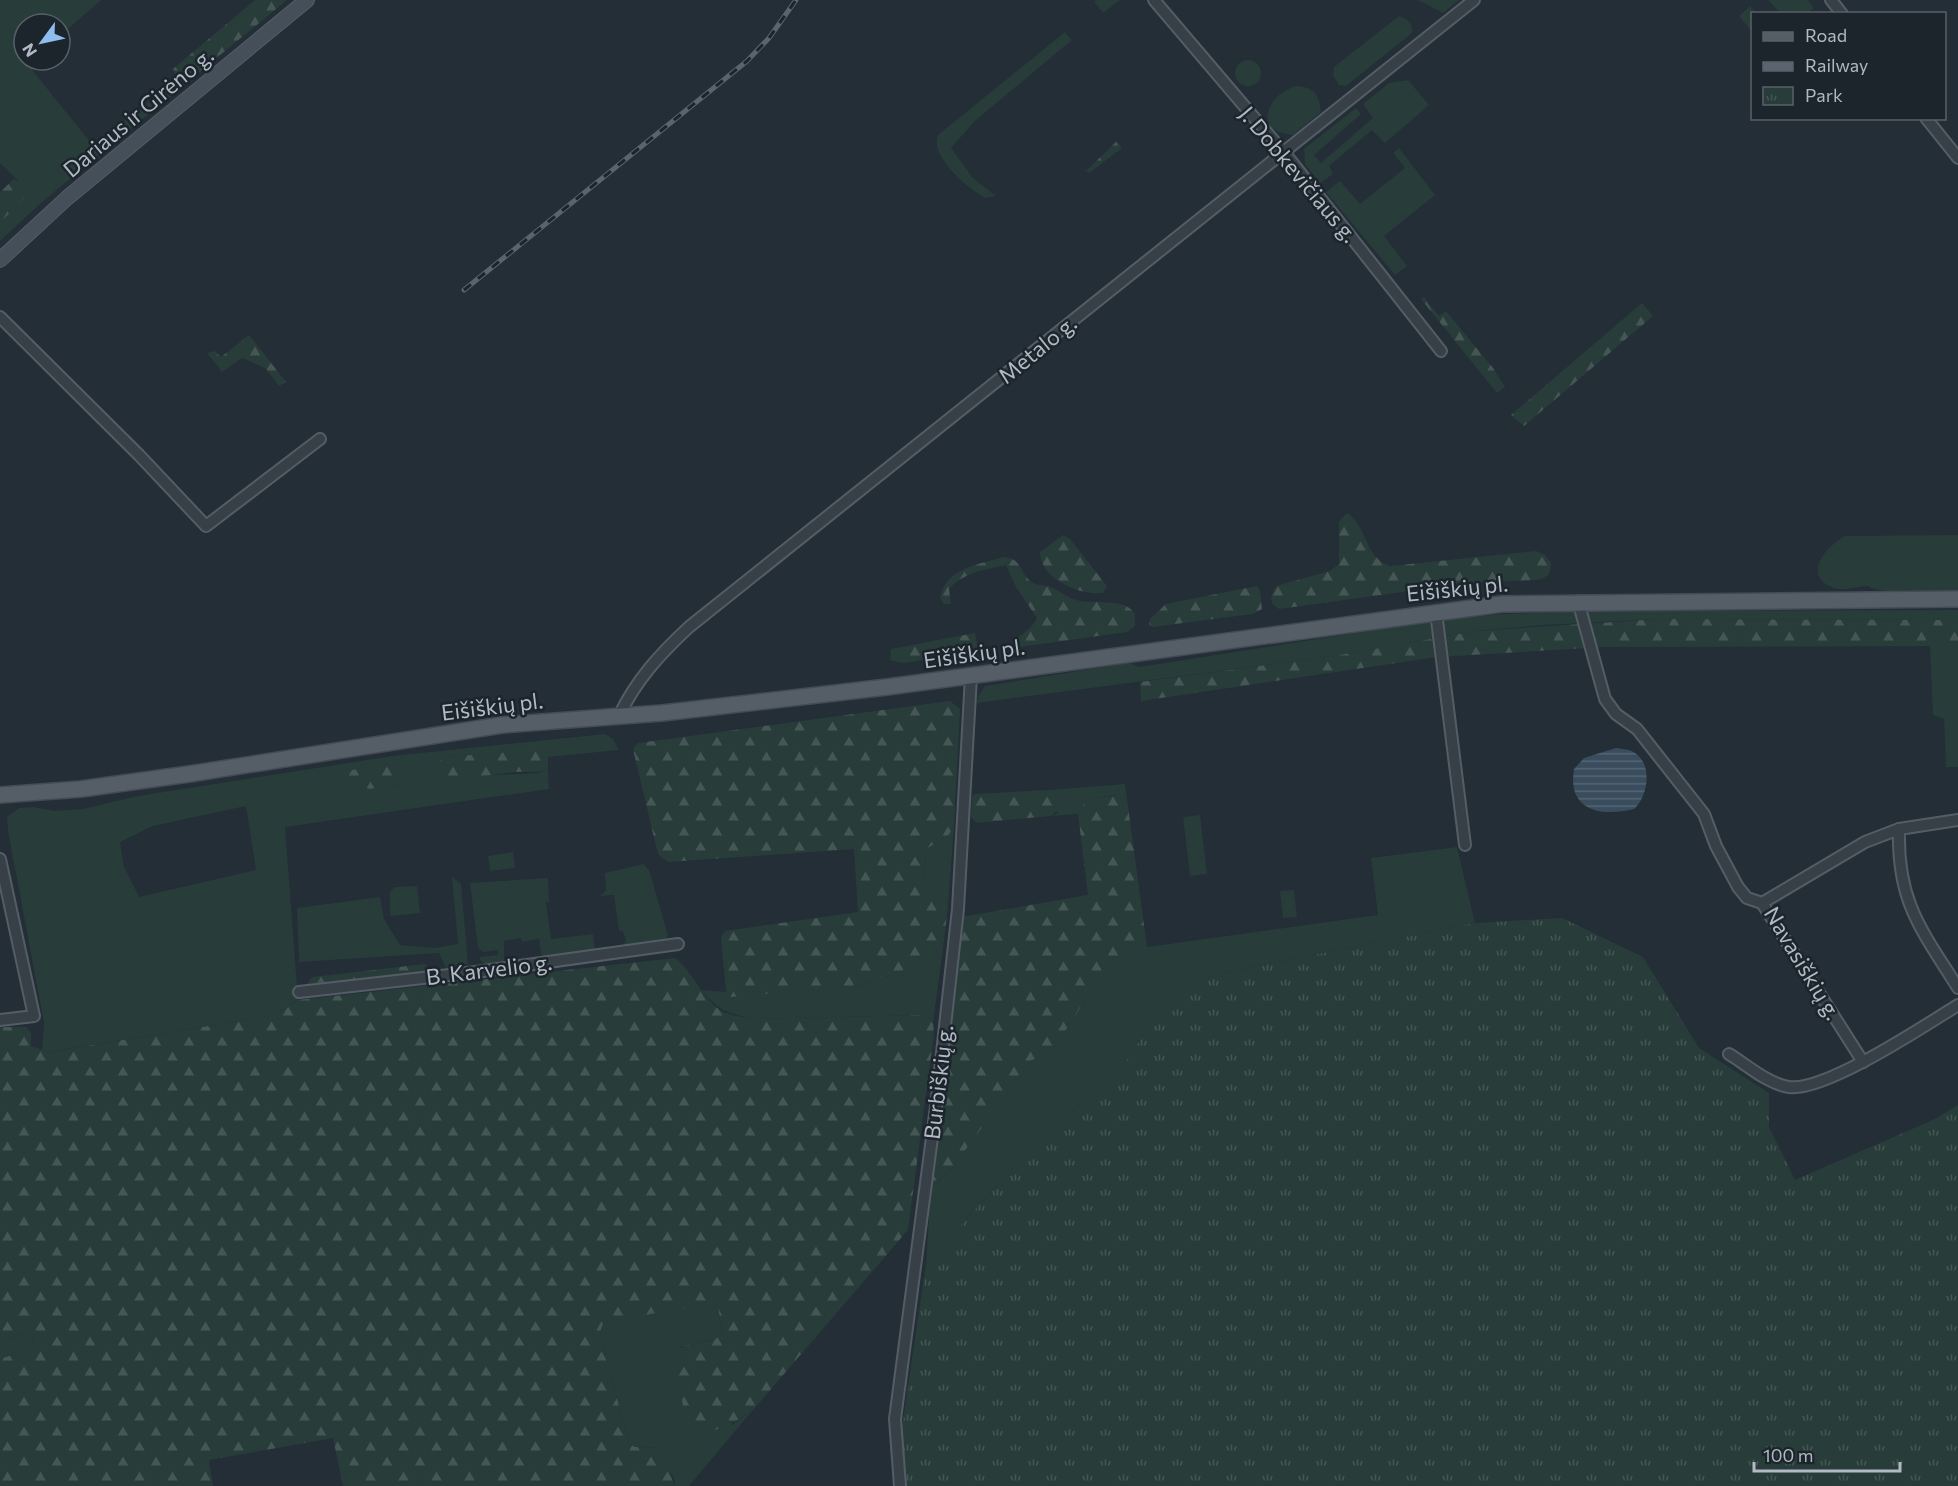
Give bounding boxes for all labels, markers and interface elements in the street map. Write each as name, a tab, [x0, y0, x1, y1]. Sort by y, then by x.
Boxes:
north arrow	[12, 12, 72, 72]
legend	[1751, 12, 1946, 120]
text: Road	[1805, 24, 1847, 46]
text: N	[18, 40, 40, 61]
street label: Dariaus ir Girėno g.	[57, 41, 219, 183]
text: Railway	[1805, 54, 1868, 76]
text: Park	[1805, 84, 1843, 106]
street label: J. Dobkevičiaus g.	[1234, 100, 1364, 248]
street label: Metalo g.	[992, 309, 1082, 389]
street label: Eišiškių pl.	[1405, 569, 1509, 607]
street label: Eišiškių pl.	[921, 633, 1027, 673]
street label: Eišiškių pl.	[440, 686, 544, 726]
street label: Navasiškių g.	[1759, 901, 1847, 1025]
street label: B. Karvelio g.	[424, 948, 554, 990]
street label: Burbiškių g.	[918, 1023, 958, 1141]
scale bar	[1754, 1435, 1900, 1473]
text: 100 m	[1763, 1444, 1813, 1466]

